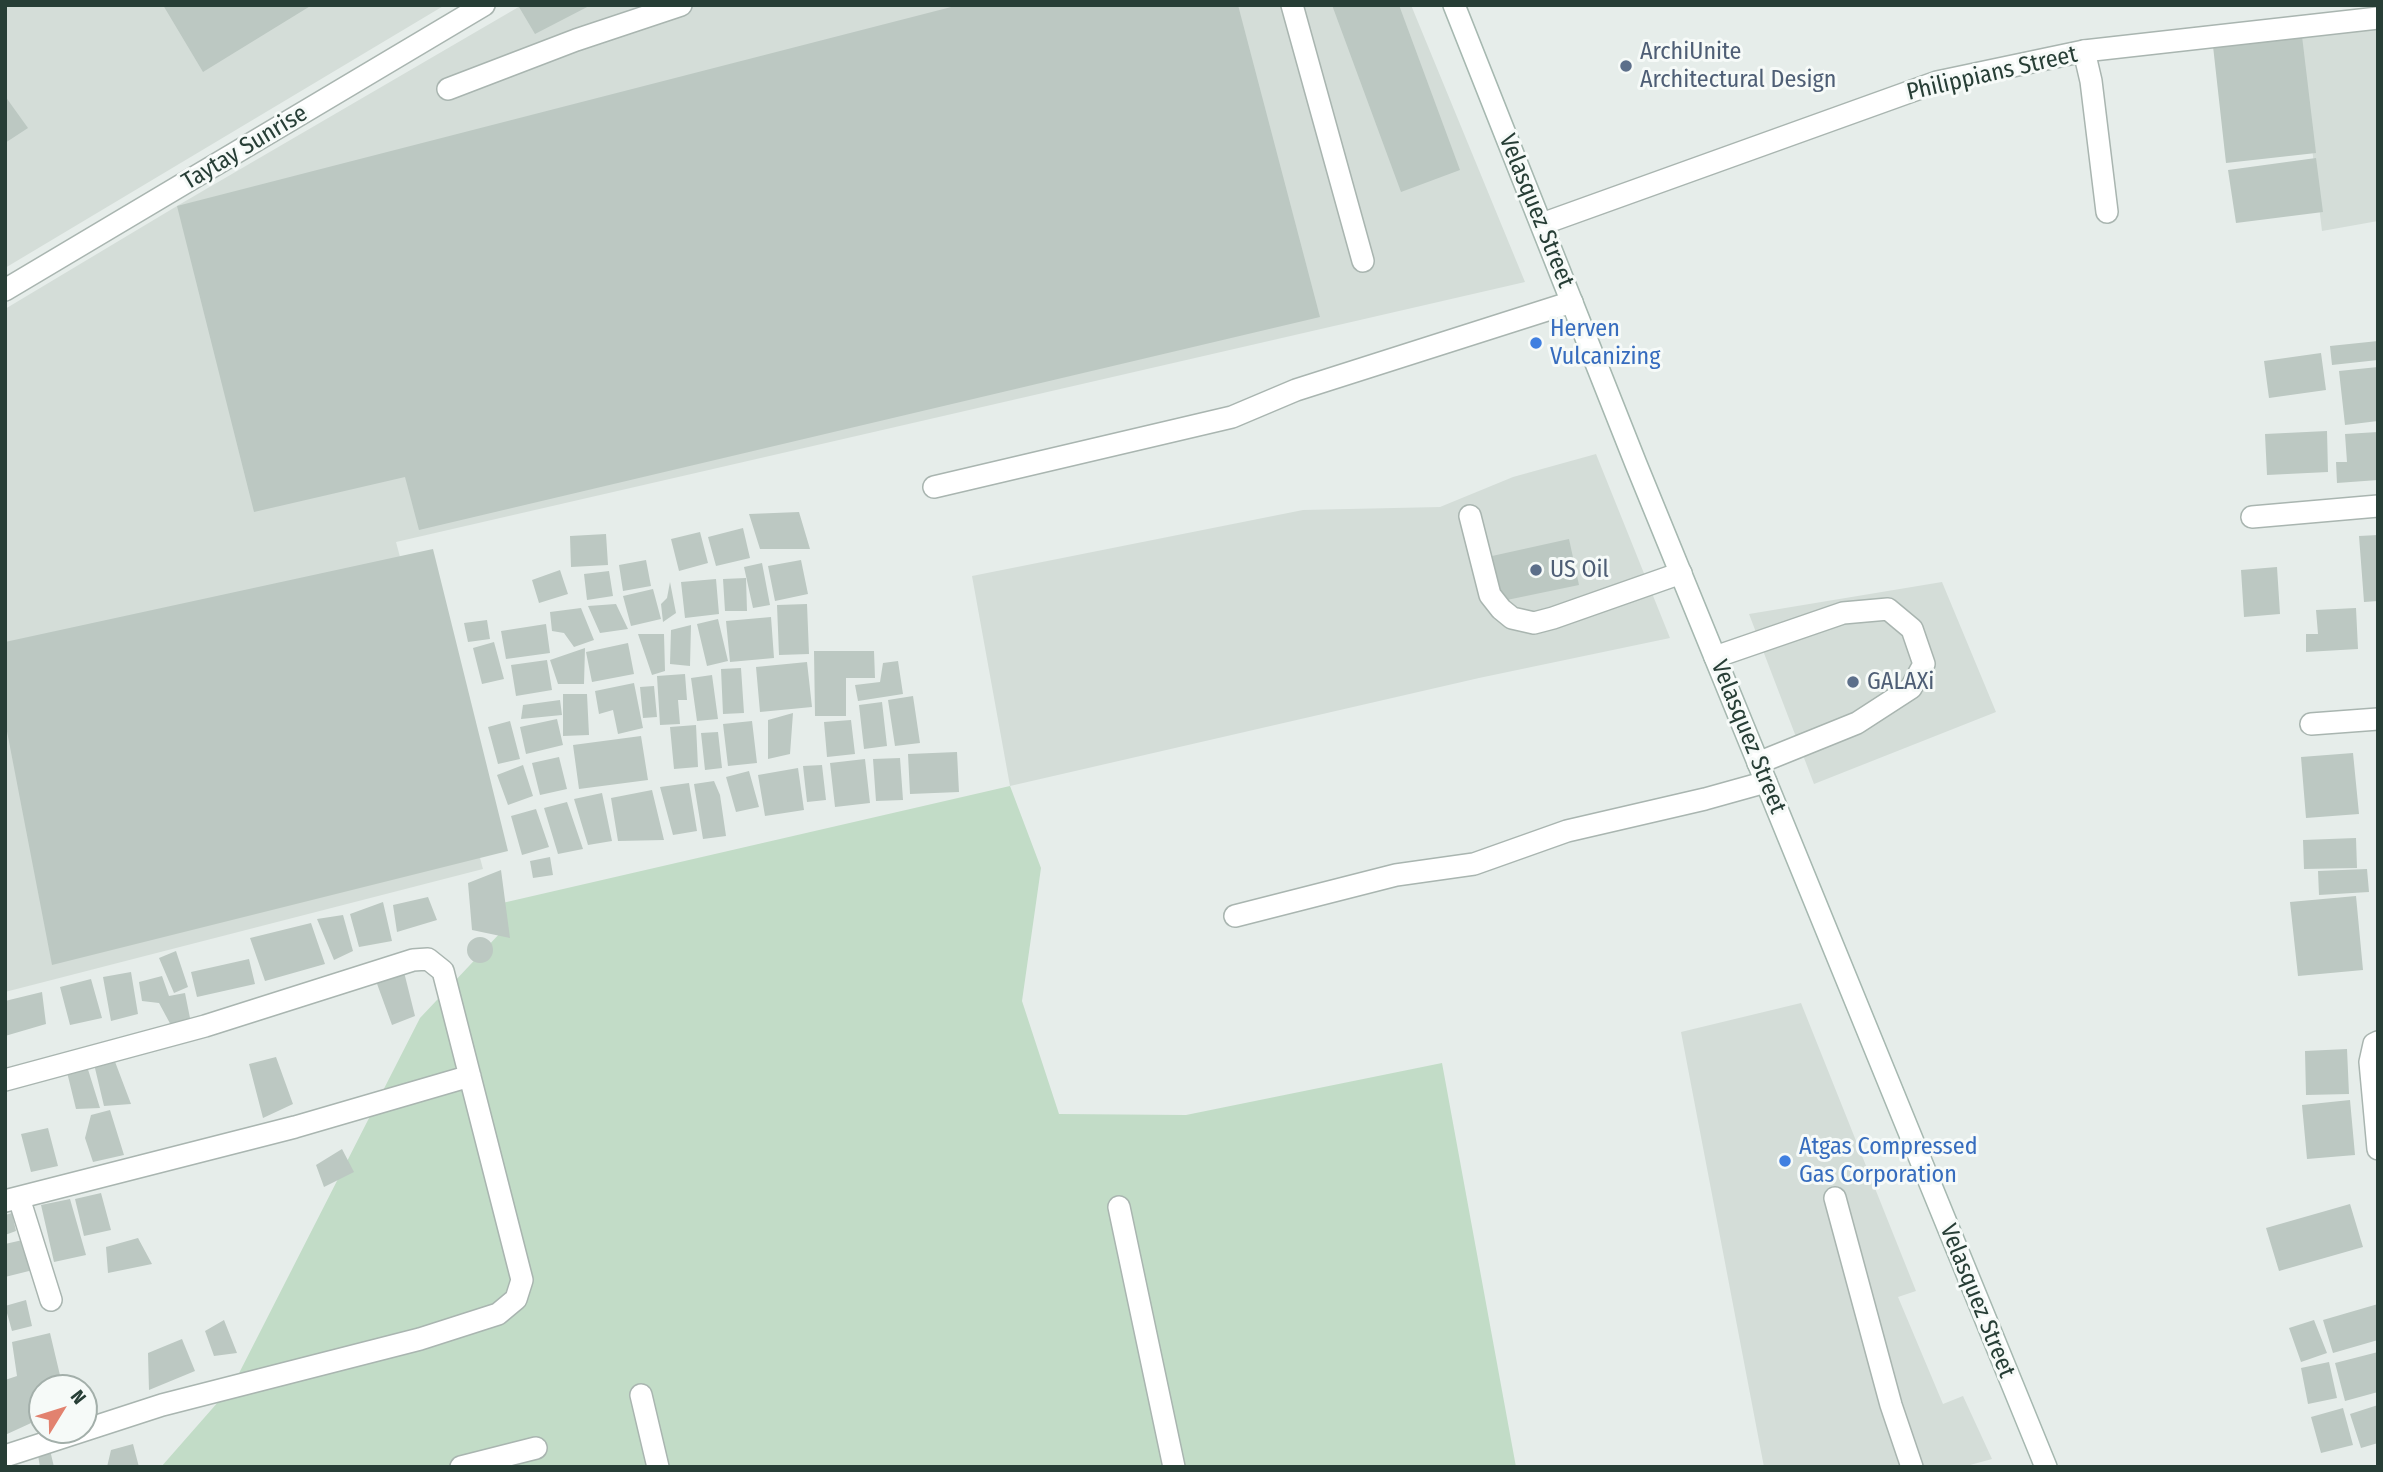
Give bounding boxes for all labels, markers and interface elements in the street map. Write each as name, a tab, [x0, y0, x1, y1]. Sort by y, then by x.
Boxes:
place label: ArchiUnite Architectural Design	[1640, 38, 1836, 94]
street label: Philippians Street	[1904, 40, 2080, 108]
marker: ArchiUnite Architectural Design	[1618, 58, 1634, 74]
street label: Taytay Sunrise	[177, 99, 313, 197]
street label: Velasquez Street	[1492, 130, 1580, 292]
place label: Herven Vulcanizing	[1550, 315, 1660, 371]
marker: Herven Vulcanizing	[1528, 335, 1544, 351]
place label: US Oil	[1550, 556, 1609, 584]
marker: US Oil	[1528, 562, 1544, 578]
street label: Velasquez Street	[1704, 656, 1792, 818]
place label: GALAXi	[1867, 668, 1934, 696]
marker: GALAXi	[1845, 674, 1861, 690]
place label: Atgas Compressed Gas Corporation	[1799, 1133, 1978, 1189]
marker: Atgas Compressed Gas Corporation	[1777, 1153, 1793, 1169]
street label: Velasquez Street	[1933, 1220, 2021, 1382]
north arrow	[28, 1374, 98, 1444]
text: N	[66, 1385, 91, 1409]

